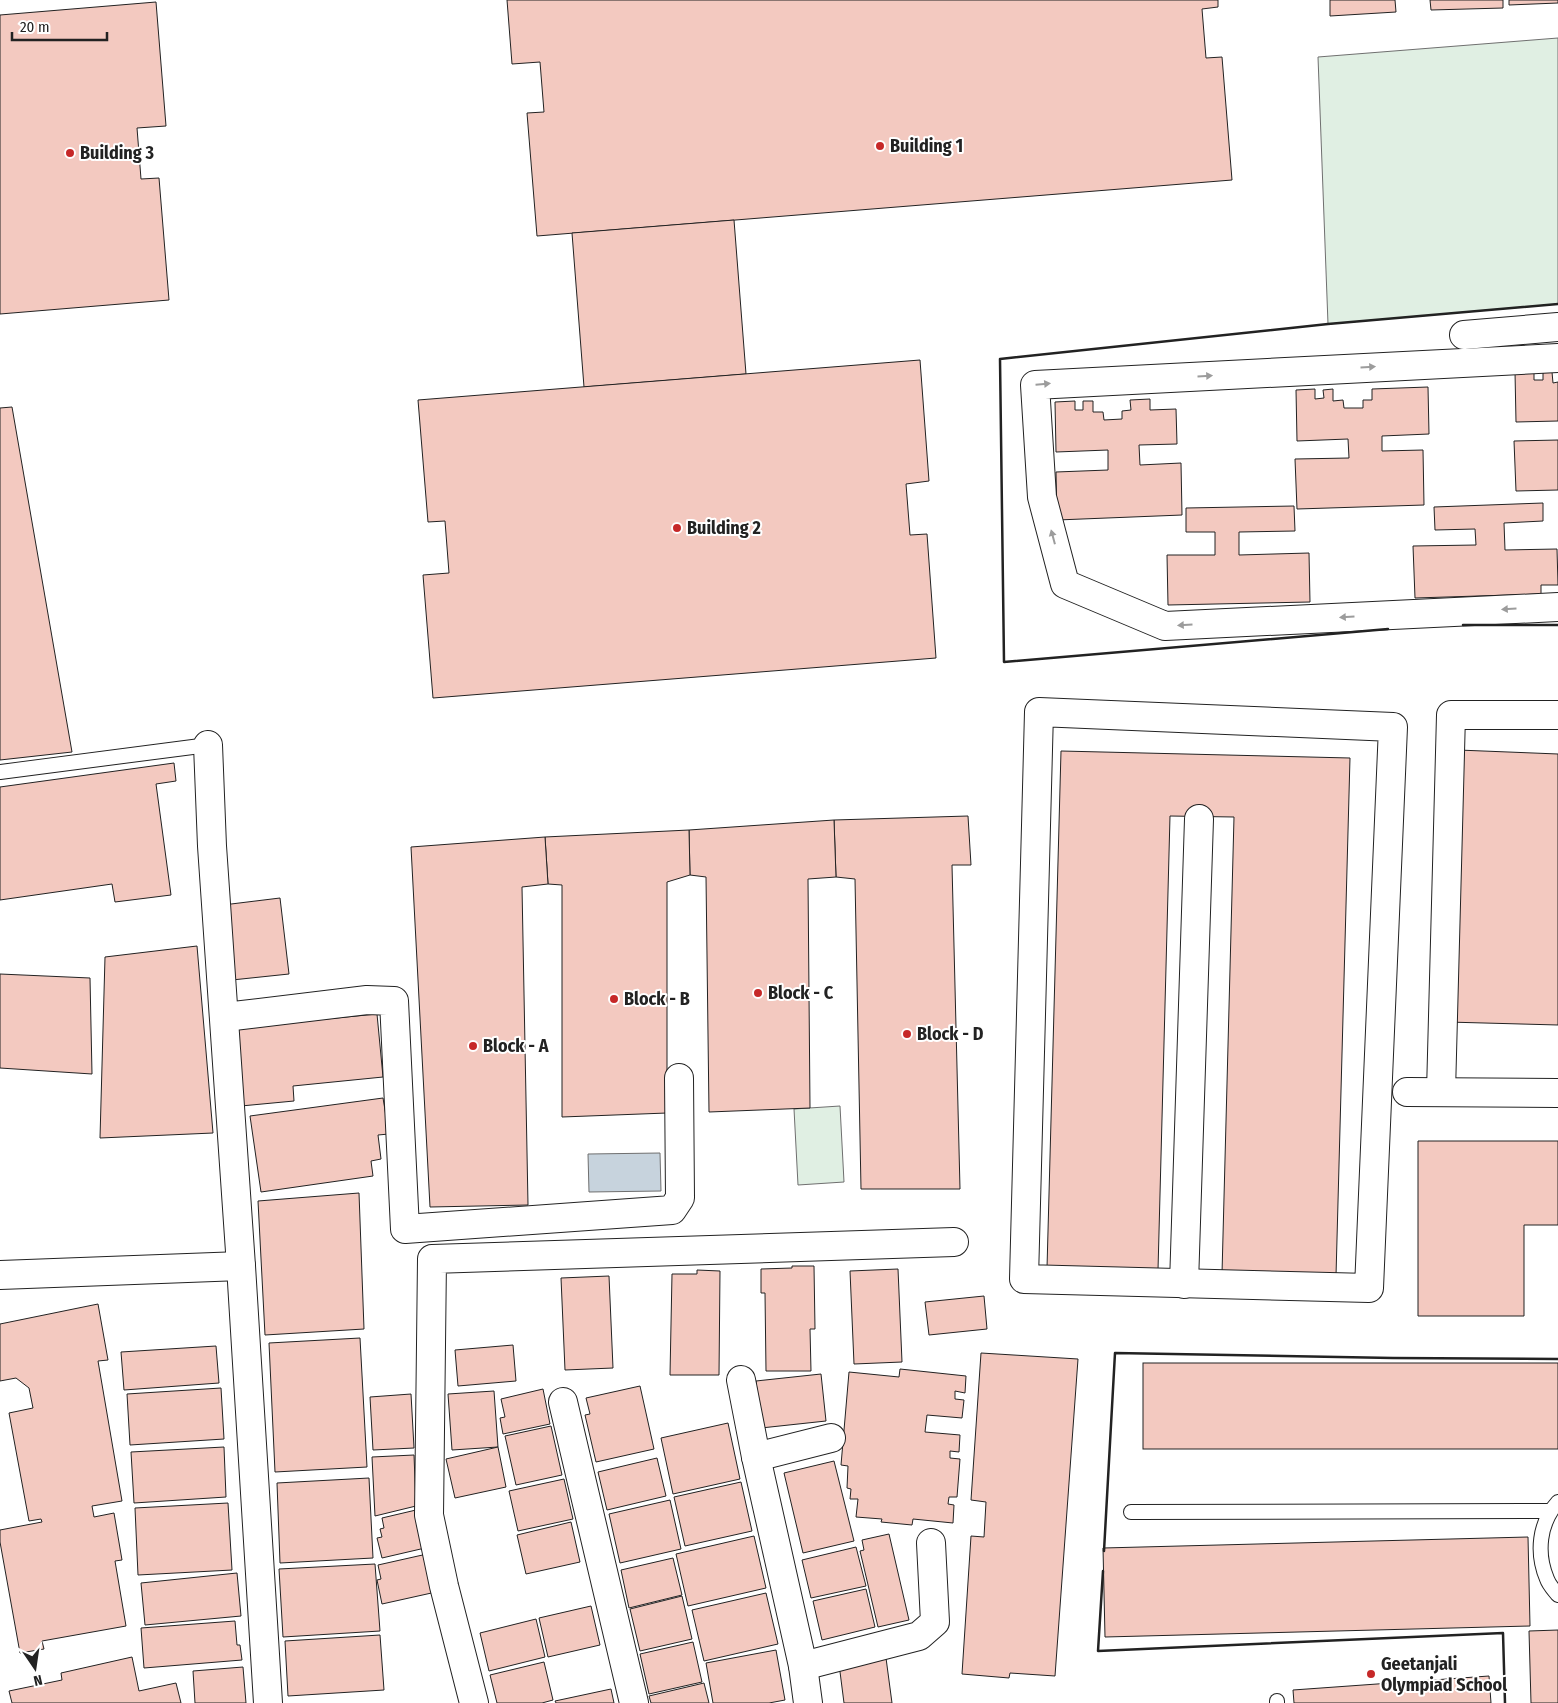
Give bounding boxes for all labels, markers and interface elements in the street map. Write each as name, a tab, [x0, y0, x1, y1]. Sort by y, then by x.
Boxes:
scale bar	[12, 10, 108, 42]
text: 20 m	[20, 18, 50, 36]
place label: Building 1	[890, 135, 963, 157]
marker: Building 1	[874, 140, 886, 152]
place label: Building 3	[80, 142, 154, 164]
marker: Building 3	[64, 147, 76, 159]
one-way arrow	[1360, 363, 1376, 371]
one-way arrow	[1198, 371, 1214, 379]
one-way arrow	[1036, 380, 1052, 388]
place label: Building 2	[687, 517, 761, 539]
marker: Building 2	[671, 522, 683, 534]
one-way arrow	[1049, 530, 1057, 545]
one-way arrow	[1501, 605, 1517, 613]
one-way arrow	[1339, 613, 1355, 621]
one-way arrow	[1176, 621, 1192, 629]
place label: Block - C	[768, 982, 834, 1004]
marker: Block - C	[752, 987, 764, 999]
place label: Block - B	[624, 988, 690, 1010]
marker: Block - B	[608, 993, 620, 1005]
place label: Block - D	[917, 1023, 984, 1045]
marker: Block - D	[901, 1028, 913, 1040]
place label: Block - A	[483, 1035, 549, 1057]
marker: Block - A	[467, 1040, 479, 1052]
north arrow	[10, 1643, 60, 1693]
place label: Geetanjali Olympiad School	[1381, 1653, 1507, 1696]
marker: Geetanjali Olympiad School	[1365, 1668, 1377, 1680]
text: N	[32, 1671, 44, 1689]

